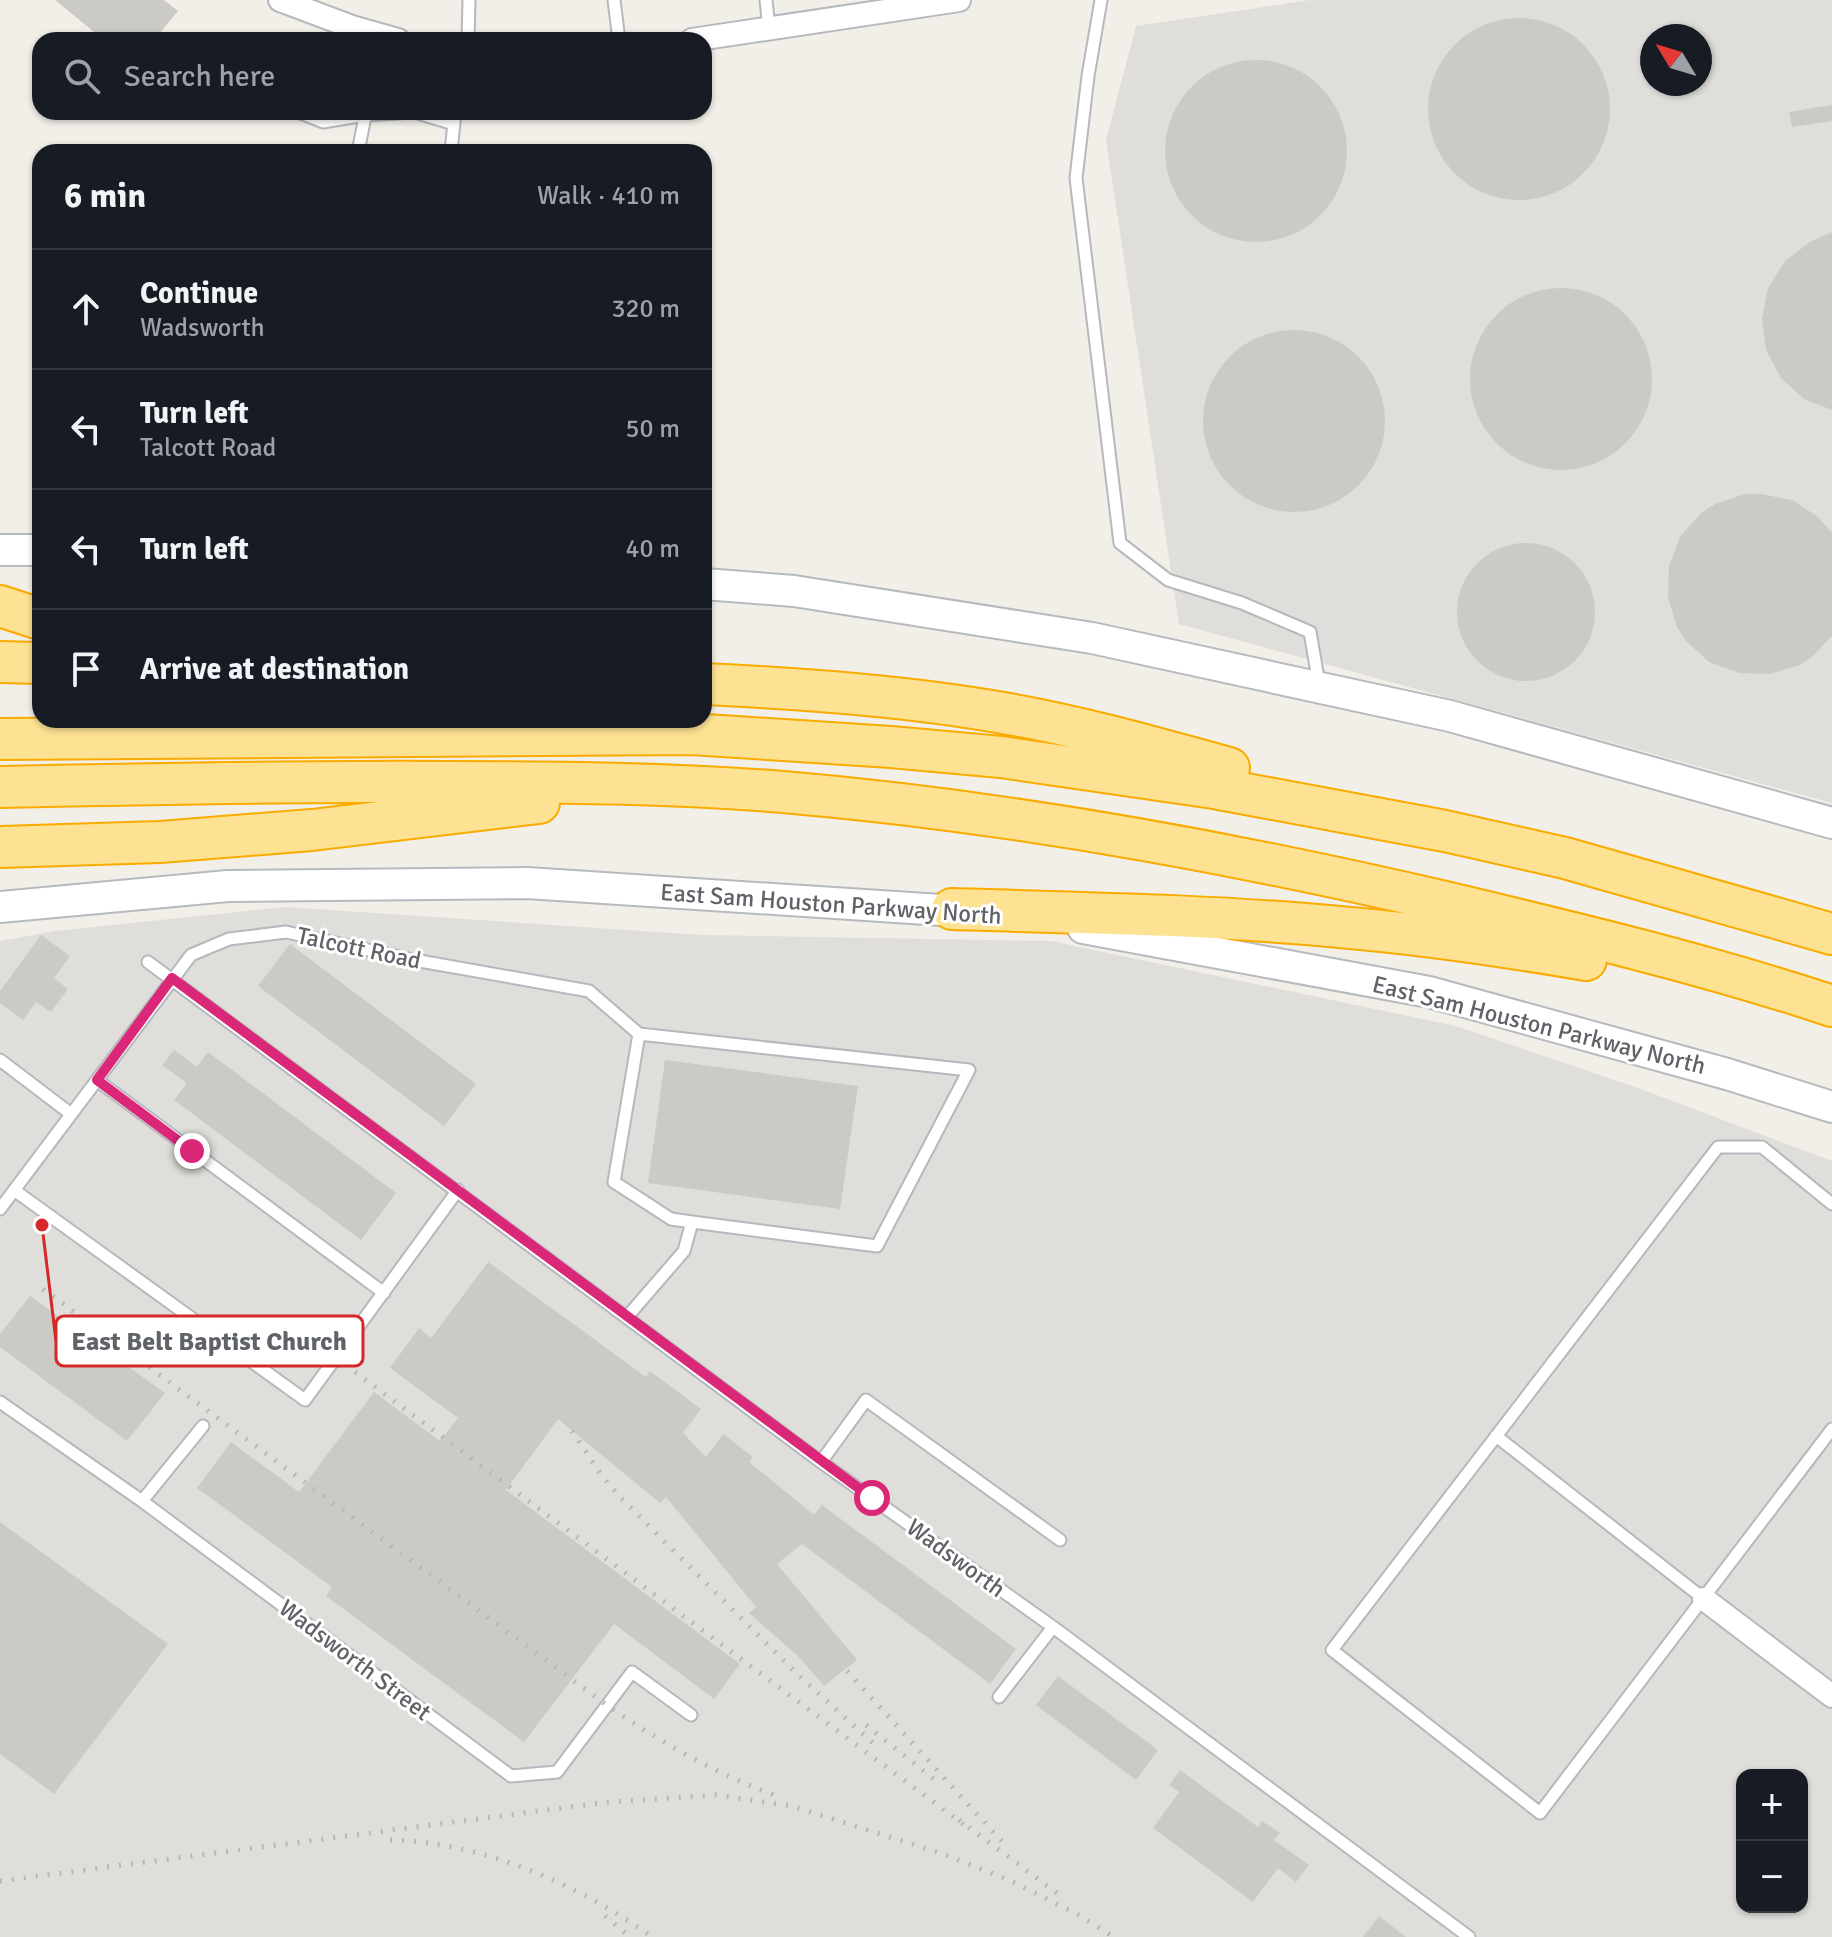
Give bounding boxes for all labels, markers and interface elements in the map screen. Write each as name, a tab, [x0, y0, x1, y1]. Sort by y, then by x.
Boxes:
north arrow	[1640, 24, 1712, 96]
search box	[32, 32, 712, 120]
icon: search	[60, 54, 104, 98]
text: Search here	[124, 58, 275, 95]
text: 6 min	[64, 175, 146, 217]
text: Walk · 410 m	[537, 180, 680, 212]
text: Continue	[140, 275, 258, 312]
icon: ahead	[64, 287, 108, 331]
text: 320 m	[611, 293, 680, 325]
text: Wadsworth	[140, 312, 265, 344]
text: Turn left	[140, 395, 249, 432]
icon: left	[64, 407, 108, 451]
text: 50 m	[625, 413, 680, 445]
text: Talcott Road	[140, 432, 276, 464]
icon: left	[64, 527, 108, 571]
text: Turn left	[140, 531, 249, 568]
text: 40 m	[625, 533, 680, 565]
icon: arrive	[64, 647, 108, 691]
text: Arrive at destination	[140, 651, 409, 688]
street label: East Sam Houston Parkway North	[659, 877, 1003, 931]
street label: Talcott Road	[294, 920, 424, 976]
street label: East Sam Houston Parkway North	[1369, 969, 1709, 1081]
route end	[174, 1133, 210, 1169]
callout: East Belt Baptist Church	[56, 1316, 363, 1366]
text: East Belt Baptist Church	[71, 1326, 347, 1358]
route start	[854, 1480, 890, 1516]
street label: Wadsworth	[901, 1512, 1011, 1604]
street label: Wadsworth Street	[273, 1593, 437, 1727]
map controls	[1736, 1769, 1808, 1913]
button: +	[1736, 1769, 1808, 1841]
button: −	[1736, 1841, 1808, 1913]

